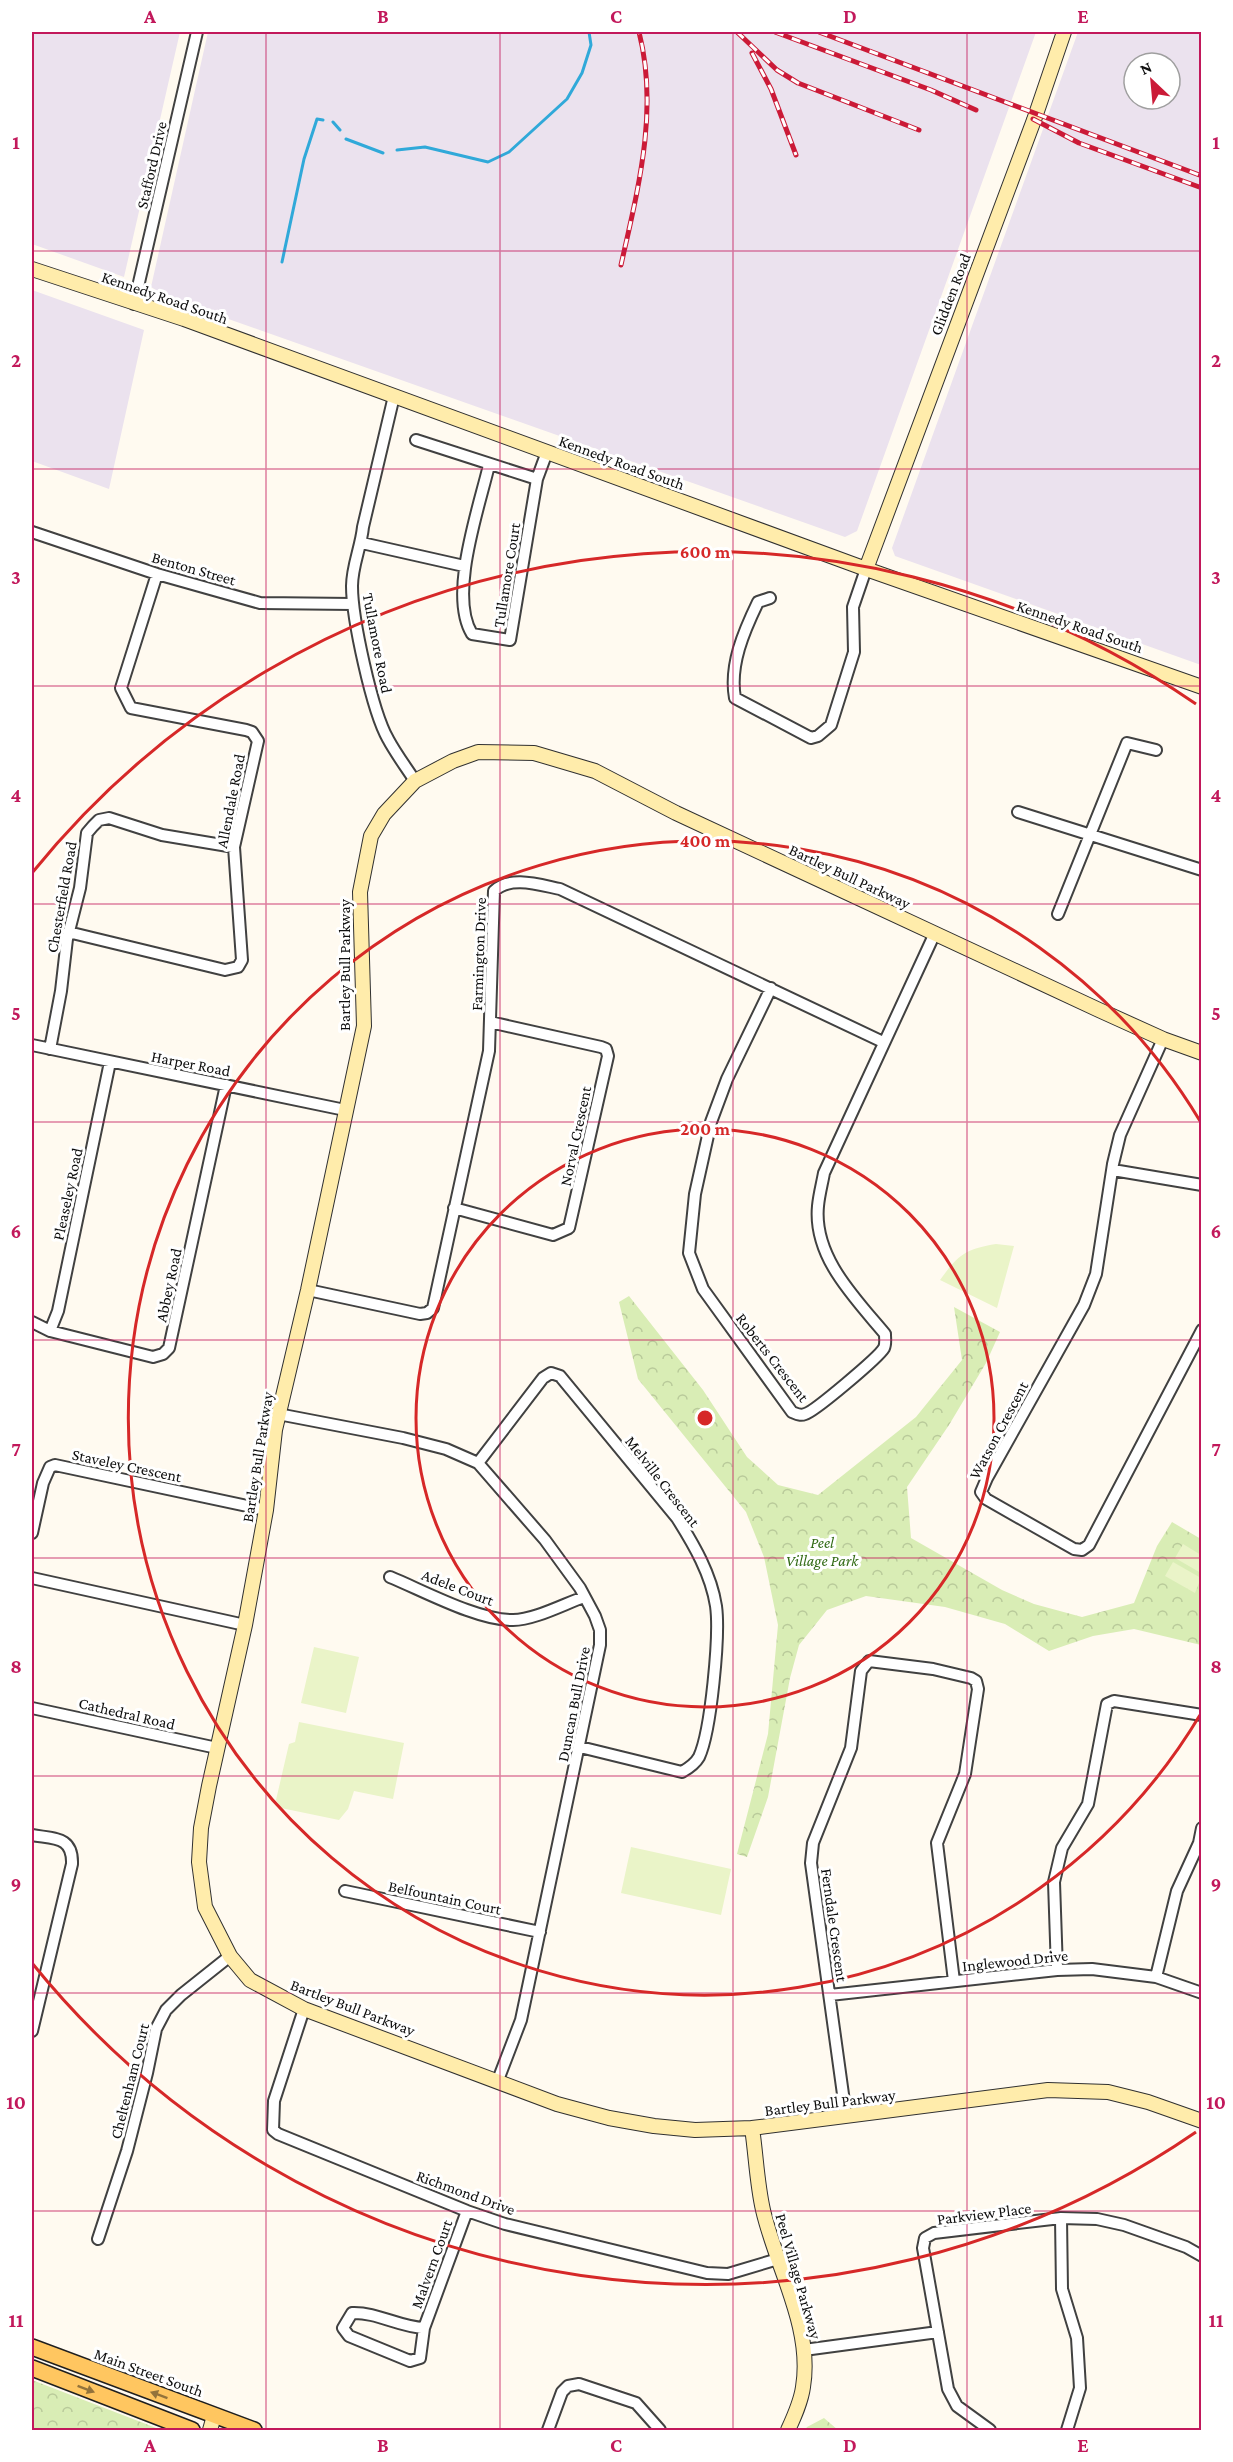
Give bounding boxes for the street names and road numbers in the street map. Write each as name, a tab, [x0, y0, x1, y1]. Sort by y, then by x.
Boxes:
street label: Stafford Drive	[133, 120, 170, 210]
street label: Glidden Road	[927, 250, 974, 338]
street label: Kennedy Road South	[99, 268, 231, 328]
street label: Kennedy Road South	[556, 432, 687, 494]
street label: Tullamore Court	[490, 521, 523, 629]
street label: Benton Street	[150, 548, 238, 589]
street label: Tullamore Road	[359, 592, 396, 695]
street label: Kennedy Road South	[1014, 597, 1146, 657]
street label: Allendale Road	[213, 752, 248, 850]
street label: Chesterfield Road	[43, 839, 80, 954]
street label: Bartley Bull Parkway	[786, 841, 914, 913]
street label: Farmington Drive	[468, 897, 490, 1011]
street label: Bartley Bull Parkway	[336, 898, 354, 1031]
street label: Harper Road	[150, 1048, 232, 1081]
street label: Norval Crescent	[557, 1084, 595, 1188]
street label: Pleaseley Road	[49, 1146, 87, 1242]
street label: Abbey Road	[152, 1246, 186, 1324]
street label: Roberts Crescent	[733, 1310, 813, 1405]
street label: Watson Crescent	[966, 1378, 1032, 1482]
street label: Bartley Bull Parkway	[239, 1390, 277, 1524]
street label: Melville Crescent	[622, 1433, 704, 1530]
street label: Staveley Crescent	[70, 1446, 184, 1487]
street label: Adele Court	[420, 1566, 497, 1609]
street label: Duncan Bull Drive	[554, 1645, 593, 1763]
street label: Cathedral Road	[77, 1694, 177, 1733]
street label: Ferndale Crescent	[818, 1867, 851, 1984]
street label: Belfountain Court	[387, 1877, 504, 1918]
street label: Inglewood Drive	[961, 1946, 1069, 1975]
street label: Bartley Bull Parkway	[288, 1976, 418, 2040]
street label: Cheltenham Court	[107, 2021, 152, 2141]
street label: Bartley Bull Parkway	[764, 2086, 897, 2120]
street label: Richmond Drive	[414, 2167, 518, 2218]
street label: Parkview Place	[936, 2199, 1032, 2228]
street label: Peel Village Parkway	[771, 2211, 825, 2342]
street label: Malvern Court	[408, 2217, 456, 2311]
street label: Main Street South	[92, 2345, 206, 2400]

